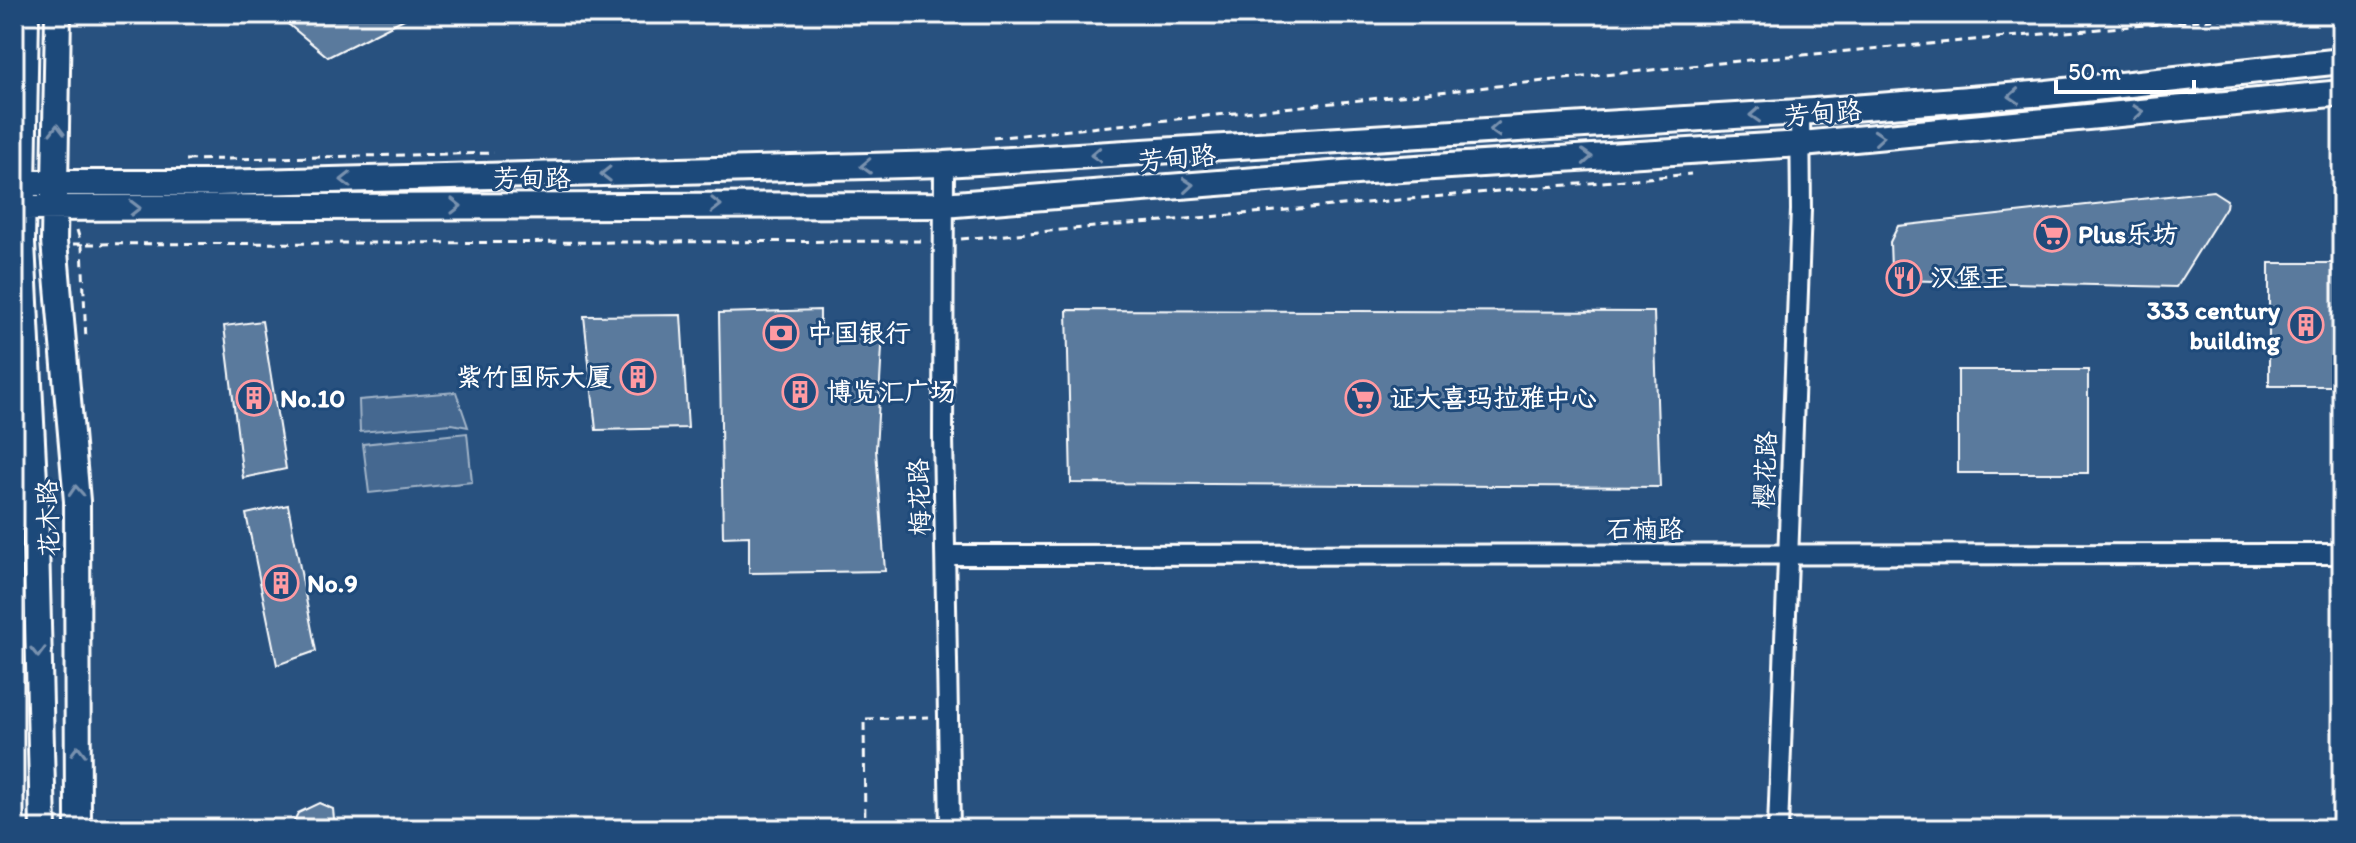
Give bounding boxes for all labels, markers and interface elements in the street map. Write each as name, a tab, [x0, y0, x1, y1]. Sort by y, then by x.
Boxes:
scale bar	[2056, 44, 2194, 94]
text: 50 m	[2068, 57, 2121, 86]
one-way arrow	[2007, 87, 2020, 104]
street label: 芳甸路	[1783, 94, 1863, 132]
one-way arrow	[2132, 104, 2145, 121]
one-way arrow	[1748, 106, 1761, 123]
one-way arrow	[1488, 122, 1501, 139]
one-way arrow	[48, 123, 65, 136]
one-way arrow	[1873, 128, 1886, 145]
street label: 芳甸路	[1137, 139, 1217, 177]
one-way arrow	[1089, 146, 1102, 163]
one-way arrow	[1581, 149, 1594, 166]
one-way arrow	[859, 158, 872, 175]
street label: 芳甸路	[493, 162, 571, 194]
one-way arrow	[599, 165, 612, 183]
one-way arrow	[339, 172, 352, 189]
one-way arrow	[1182, 177, 1195, 194]
one-way arrow	[450, 197, 463, 215]
one-way arrow	[710, 197, 723, 214]
one-way arrow	[129, 199, 142, 216]
supermarket icon: Plus乐坊	[2033, 215, 2071, 253]
place label: Plus乐坊	[2078, 218, 2178, 250]
restaurant icon: 汉堡王	[1885, 259, 1923, 297]
place label: 汉堡王	[1930, 262, 2008, 294]
place label: 333 century building	[2147, 294, 2281, 356]
building icon: 333 century building	[2287, 306, 2325, 344]
bank icon: 中国银行	[762, 314, 800, 352]
place label: 中国银行	[807, 317, 911, 349]
building icon: 紫竹国际大厦	[619, 358, 657, 396]
place label: 紫竹国际大厦	[456, 361, 612, 393]
building icon: 博览汇广场	[781, 373, 819, 411]
place label: 博览汇广场	[826, 376, 956, 408]
building icon: No.10	[235, 379, 273, 417]
supermarket icon: 证大喜玛拉雅中心	[1344, 379, 1382, 417]
place label: No.10	[280, 382, 345, 414]
place label: 证大喜玛拉雅中心	[1389, 382, 1597, 414]
street label: 樱花路	[1748, 430, 1782, 510]
street label: 梅花路	[902, 457, 936, 537]
street label: 花木路	[31, 478, 65, 558]
one-way arrow	[68, 484, 85, 497]
street label: 石楠路	[1606, 513, 1684, 545]
building icon: No.9	[262, 564, 300, 602]
place label: No.9	[307, 567, 358, 599]
one-way arrow	[30, 646, 47, 659]
one-way arrow	[69, 744, 87, 757]

